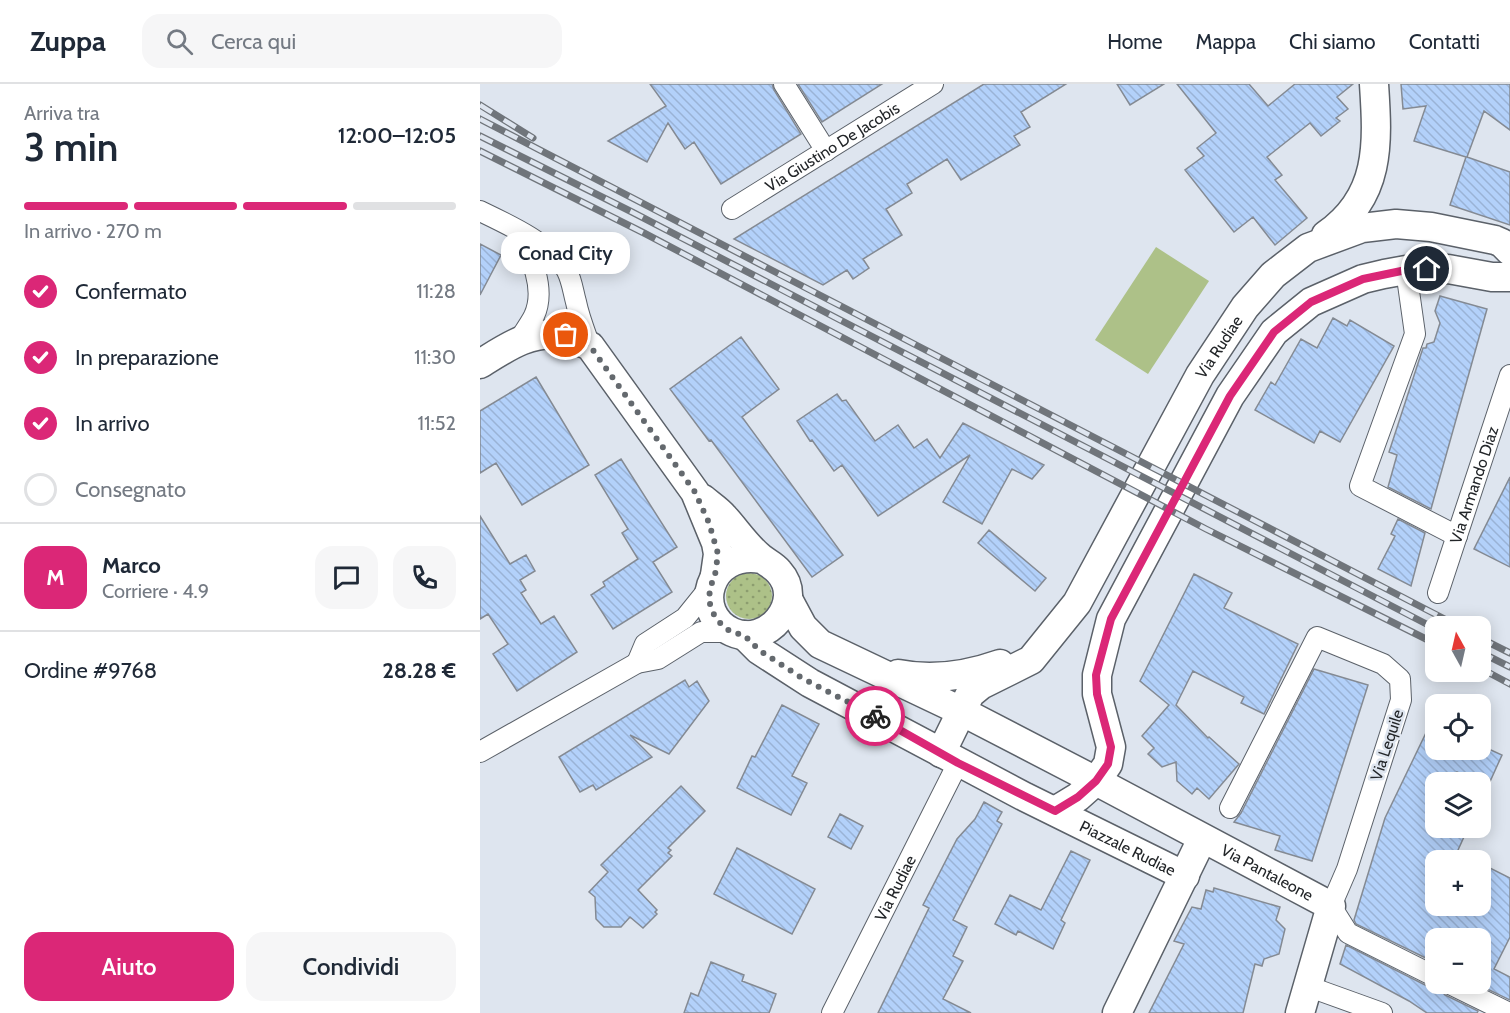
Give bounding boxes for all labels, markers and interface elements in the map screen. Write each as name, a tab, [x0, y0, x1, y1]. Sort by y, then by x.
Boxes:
search box	[142, 14, 562, 68]
text: Zuppa	[30, 24, 106, 58]
icon: search	[163, 25, 196, 58]
text: Cerca qui	[211, 28, 296, 55]
text: Home	[1107, 29, 1162, 54]
text: Mappa	[1195, 29, 1256, 54]
text: Chi siamo	[1289, 29, 1376, 54]
text: Contatti	[1409, 29, 1480, 54]
street label: Via Giustino De Jacobis	[762, 98, 903, 195]
text: Arriva tra	[24, 101, 100, 125]
text: 12:00–12:05	[338, 122, 456, 149]
text: 3 min	[24, 123, 118, 171]
text: In arrivo · 270 m	[24, 219, 162, 243]
callout: Conad City	[502, 233, 630, 275]
text: Conad City	[518, 241, 613, 265]
pin	[1401, 243, 1452, 294]
icon: home	[1410, 252, 1443, 285]
icon: check	[24, 275, 57, 308]
text: Confermato	[75, 278, 187, 305]
text: 11:28	[416, 279, 456, 303]
pin	[540, 309, 591, 360]
street label: Via Rudiae	[1191, 312, 1246, 382]
icon: bag	[549, 318, 582, 351]
icon: check	[24, 341, 57, 374]
text: In preparazione	[75, 344, 219, 371]
text: 11:30	[414, 345, 456, 369]
icon: check	[24, 407, 57, 440]
text: In arrivo	[75, 410, 150, 437]
text: 11:52	[418, 411, 456, 435]
street label: Via Armando Diaz	[1446, 423, 1502, 546]
text: Consegnato	[75, 476, 186, 503]
button: chat	[315, 546, 378, 609]
button: phone	[393, 546, 456, 609]
text: Marco	[102, 552, 161, 579]
text: M	[46, 564, 65, 591]
text: Corriere · 4.9	[102, 579, 209, 603]
north arrow	[1425, 616, 1491, 682]
map controls	[1425, 616, 1491, 994]
text: Ordine #9768	[24, 657, 157, 684]
text: 28.28 €	[382, 657, 456, 684]
courier	[845, 686, 905, 746]
button: locate	[1425, 694, 1491, 760]
icon: bike	[859, 700, 892, 733]
street label: Via Lequile	[1367, 707, 1407, 783]
button: layers	[1425, 772, 1491, 838]
street label: Piazzale Rudiae	[1077, 816, 1179, 879]
street label: Via Pantaleone	[1218, 840, 1317, 904]
button: +	[1425, 850, 1491, 916]
street label: Via Rudiae	[870, 852, 920, 924]
button: −	[1425, 928, 1491, 994]
button: Aiuto	[24, 932, 234, 1001]
button: Condividi	[246, 932, 456, 1001]

